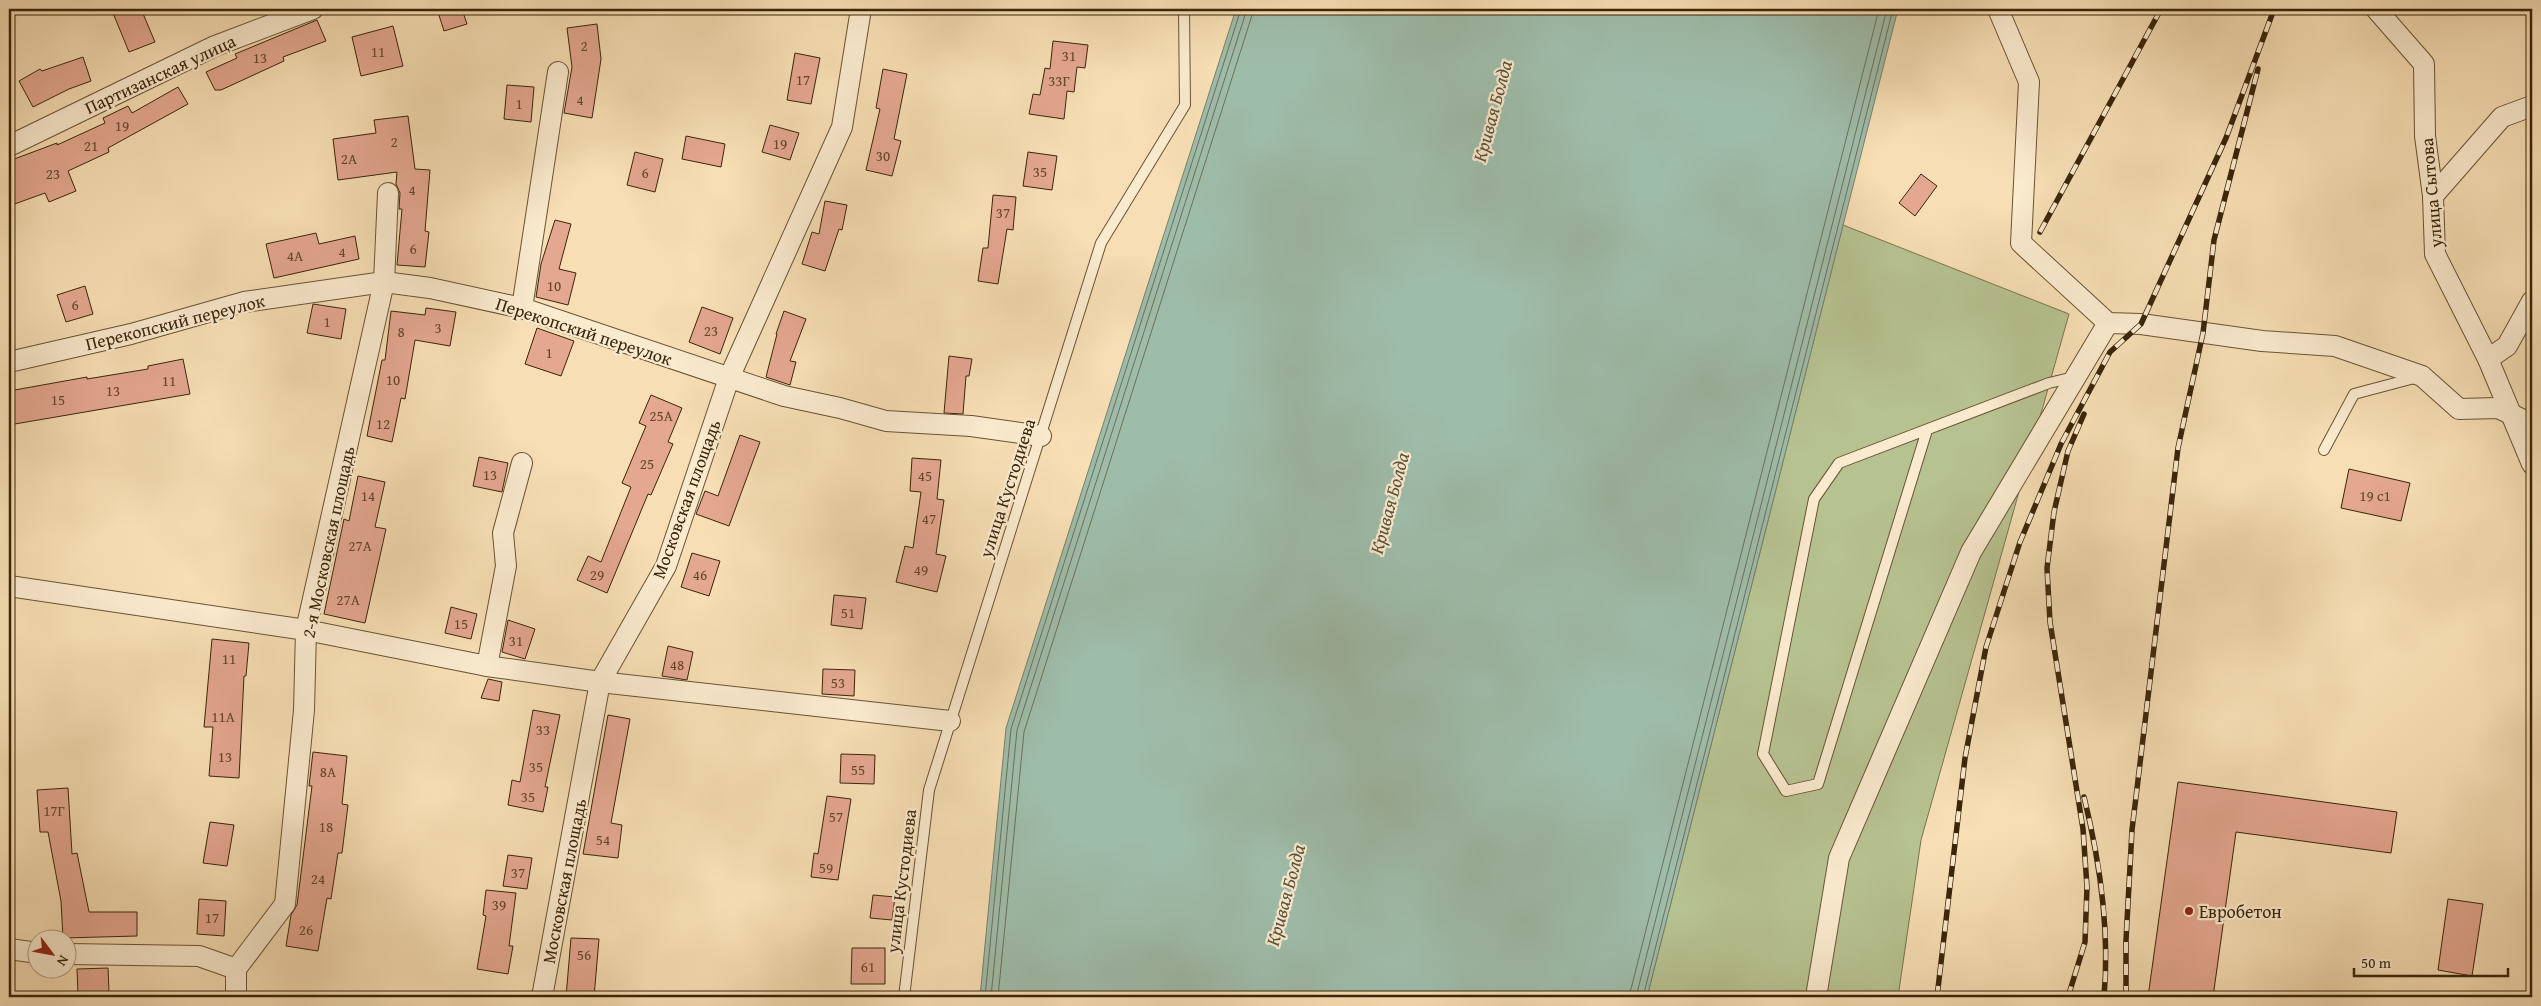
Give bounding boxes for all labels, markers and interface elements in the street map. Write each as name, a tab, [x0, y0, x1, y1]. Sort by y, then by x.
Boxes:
street label: Партизанская улица	[80, 27, 240, 121]
house number: 2	[580, 35, 588, 56]
house number: 11	[371, 41, 385, 62]
house number: 31	[1062, 45, 1076, 66]
house number: 13	[253, 47, 267, 68]
water label: Кривая Болда	[1465, 57, 1519, 165]
house number: 17	[796, 69, 810, 90]
house number: 33Г	[1048, 70, 1070, 91]
house number: 4	[576, 89, 584, 110]
house number: 1	[515, 93, 523, 114]
house number: 19	[115, 115, 129, 136]
house number: 2	[390, 131, 398, 152]
house number: 19	[773, 133, 787, 154]
house number: 21	[84, 135, 98, 156]
street label: улица Сытова	[2413, 137, 2449, 250]
house number: 30	[876, 145, 890, 166]
house number: 2А	[341, 148, 357, 169]
house number: 35	[1033, 161, 1047, 182]
house number: 6	[641, 162, 649, 183]
house number: 23	[46, 163, 60, 184]
house number: 4	[408, 179, 416, 200]
house number: 37	[996, 202, 1010, 223]
house number: 6	[409, 238, 417, 259]
house number: 4	[338, 241, 346, 262]
house number: 4А	[287, 245, 303, 266]
house number: 10	[547, 275, 561, 296]
street label: Перекопский переулок	[82, 286, 268, 357]
street label: Перекопский переулок	[492, 290, 676, 372]
house number: 6	[71, 294, 79, 315]
house number: 1	[323, 311, 331, 332]
house number: 3	[434, 317, 442, 338]
house number: 23	[704, 320, 718, 341]
house number: 8	[397, 321, 405, 342]
house number: 1	[545, 342, 553, 363]
house number: 10	[386, 369, 400, 390]
house number: 11	[162, 370, 176, 391]
house number: 13	[106, 380, 120, 401]
house number: 15	[51, 389, 65, 410]
house number: 25А	[649, 405, 673, 426]
house number: 12	[376, 413, 390, 434]
street label: улица Кустодиева	[971, 415, 1042, 562]
street label: Московская площадь	[645, 416, 727, 582]
street label: 2-я Московская площадь	[294, 444, 362, 640]
water label: Кривая Болда	[1362, 449, 1416, 557]
house number: 25	[640, 453, 654, 474]
house number: 13	[483, 464, 497, 485]
house number: 45	[918, 465, 932, 486]
house number: 14	[361, 485, 375, 506]
house number: 19 с1	[2359, 485, 2391, 506]
house number: 47	[922, 508, 936, 529]
house number: 27А	[348, 535, 372, 556]
house number: 49	[914, 559, 928, 580]
house number: 29	[590, 564, 604, 585]
house number: 46	[693, 564, 707, 585]
house number: 27А	[336, 589, 360, 610]
house number: 51	[841, 602, 855, 623]
house number: 15	[454, 613, 468, 634]
house number: 31	[509, 630, 523, 651]
house number: 11	[222, 648, 236, 669]
house number: 48	[670, 654, 684, 675]
house number: 53	[831, 672, 845, 693]
house number: 11А	[211, 706, 235, 727]
house number: 33	[536, 719, 550, 740]
house number: 13	[218, 746, 232, 767]
house number: 35	[529, 756, 543, 777]
house number: 55	[851, 759, 865, 780]
house number: 8А	[320, 761, 336, 782]
house number: 35	[521, 786, 535, 807]
street label: Московская площадь	[535, 796, 593, 966]
house number: 17Г	[43, 800, 65, 821]
house number: 57	[829, 806, 843, 827]
street label: улица Кустодиева	[879, 807, 923, 956]
house number: 18	[319, 816, 333, 837]
house number: 54	[596, 829, 610, 850]
water label: Кривая Болда	[1258, 841, 1312, 949]
house number: 59	[819, 857, 833, 878]
house number: 37	[511, 862, 525, 883]
house number: 24	[311, 868, 325, 889]
house number: 39	[492, 894, 506, 915]
place label: Евробетон	[2199, 898, 2282, 925]
marker: Евробетон	[2183, 905, 2195, 917]
house number: 17	[205, 907, 219, 928]
house number: 26	[299, 919, 313, 940]
north arrow	[28, 928, 78, 978]
house number: 56	[577, 944, 591, 965]
scale bar	[2354, 946, 2507, 978]
text: N	[52, 952, 74, 971]
text: 50 m	[2361, 952, 2392, 973]
house number: 61	[861, 956, 875, 977]

